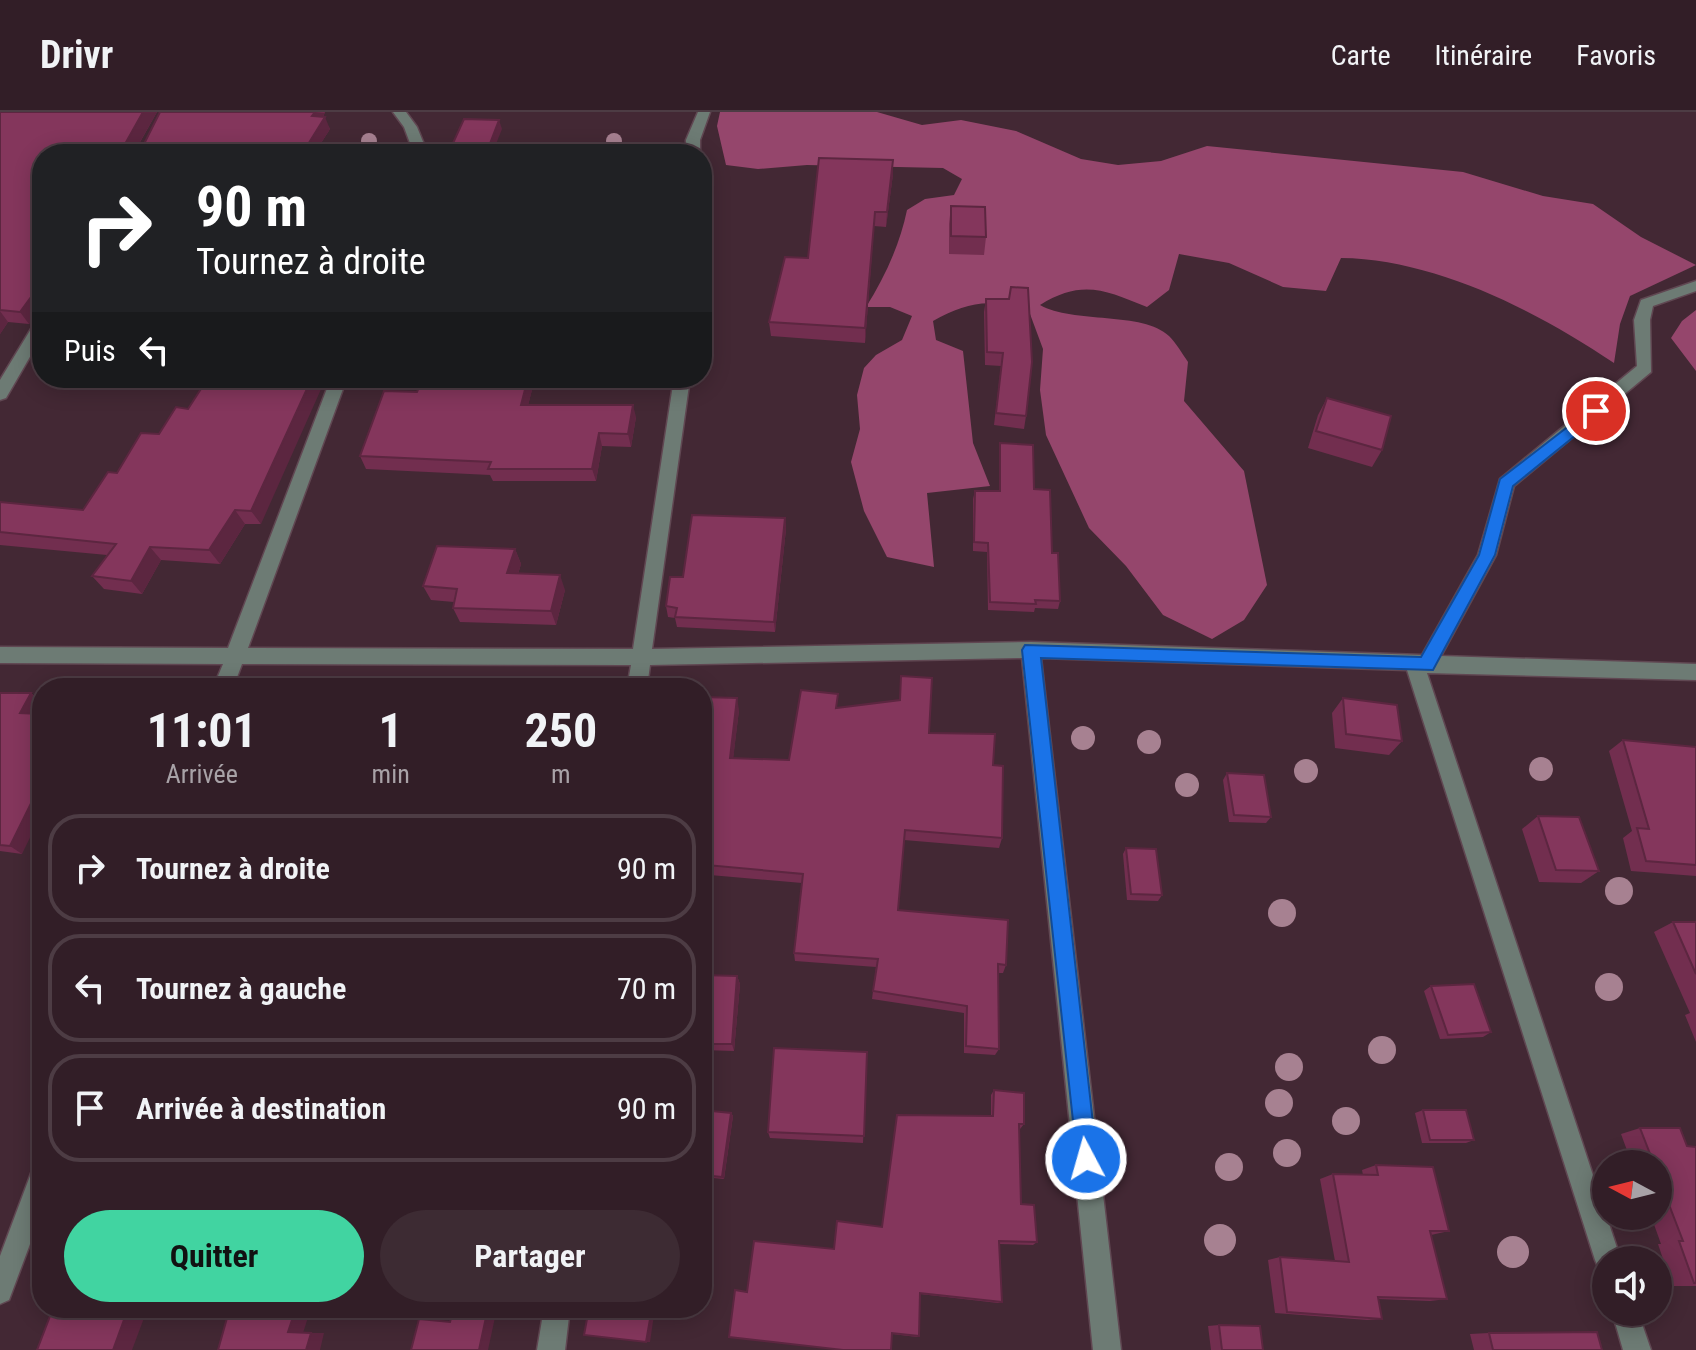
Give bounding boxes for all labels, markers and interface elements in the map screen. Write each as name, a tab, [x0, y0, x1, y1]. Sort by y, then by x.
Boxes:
text: Drivr	[40, 33, 113, 77]
text: Carte	[1331, 39, 1391, 72]
text: Itinéraire	[1435, 39, 1532, 72]
text: Favoris	[1576, 39, 1656, 72]
text: 90 m	[196, 174, 307, 240]
icon: right	[64, 176, 168, 280]
text: Tournez à droite	[196, 241, 426, 283]
icon: left	[132, 328, 176, 372]
text: Puis	[64, 333, 116, 368]
pin	[1562, 377, 1630, 445]
icon: arrive	[1574, 389, 1618, 433]
text: 11:01	[147, 702, 257, 759]
text: 1	[379, 702, 403, 759]
text: 250	[524, 702, 597, 759]
text: Arrivée	[166, 759, 238, 789]
text: min	[372, 759, 410, 789]
text: m	[551, 759, 571, 789]
icon: right	[68, 846, 112, 890]
text: Tournez à droite	[136, 851, 330, 886]
text: 90 m	[617, 851, 676, 886]
icon: left	[68, 966, 112, 1010]
text: Tournez à gauche	[136, 971, 346, 1006]
text: 70 m	[617, 971, 676, 1006]
icon: arrive	[68, 1086, 112, 1130]
text: Arrivée à destination	[136, 1091, 386, 1126]
text: 90 m	[617, 1091, 676, 1126]
position arrow	[1044, 1117, 1128, 1201]
north arrow	[1592, 1150, 1672, 1230]
map controls	[1592, 1150, 1672, 1326]
button: Quitter	[64, 1210, 364, 1302]
button: Partager	[380, 1210, 680, 1302]
button: sound	[1592, 1246, 1672, 1326]

